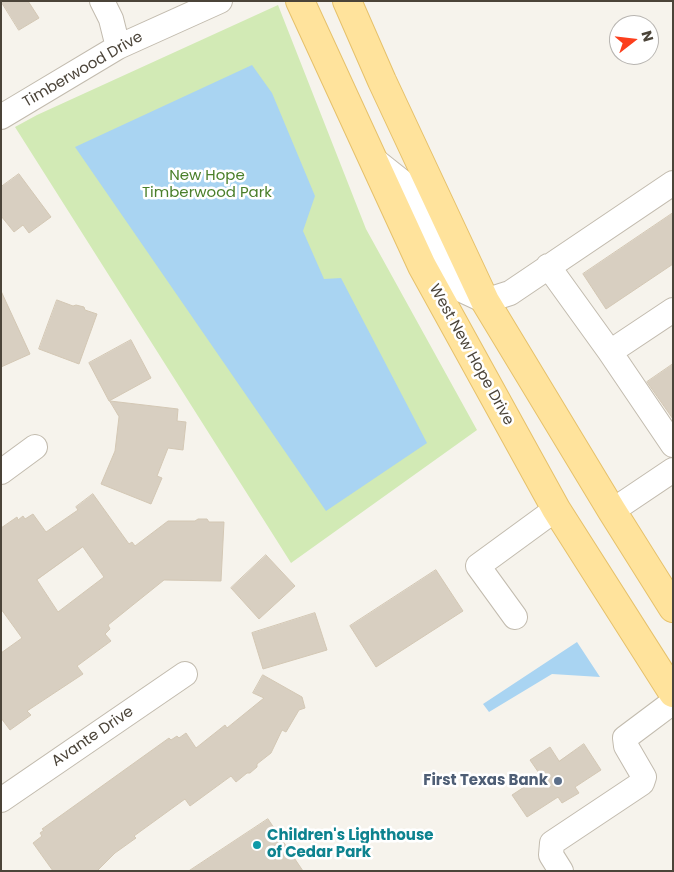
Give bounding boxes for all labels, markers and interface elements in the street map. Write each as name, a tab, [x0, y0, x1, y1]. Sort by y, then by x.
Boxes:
north arrow	[609, 15, 659, 65]
street label: Timberwood Drive	[20, 28, 146, 112]
text: N	[636, 28, 659, 44]
park label: New Hope Timberwood Park	[142, 167, 272, 202]
street label: West New Hope Drive	[425, 281, 517, 429]
street label: Avante Drive	[49, 703, 137, 771]
place label: First Texas Bank	[423, 772, 548, 790]
marker: First Texas Bank	[552, 775, 564, 787]
place label: Children's Lighthouse of Cedar Park	[267, 827, 434, 862]
marker: Children's Lighthouse of Cedar Park	[251, 839, 263, 851]

